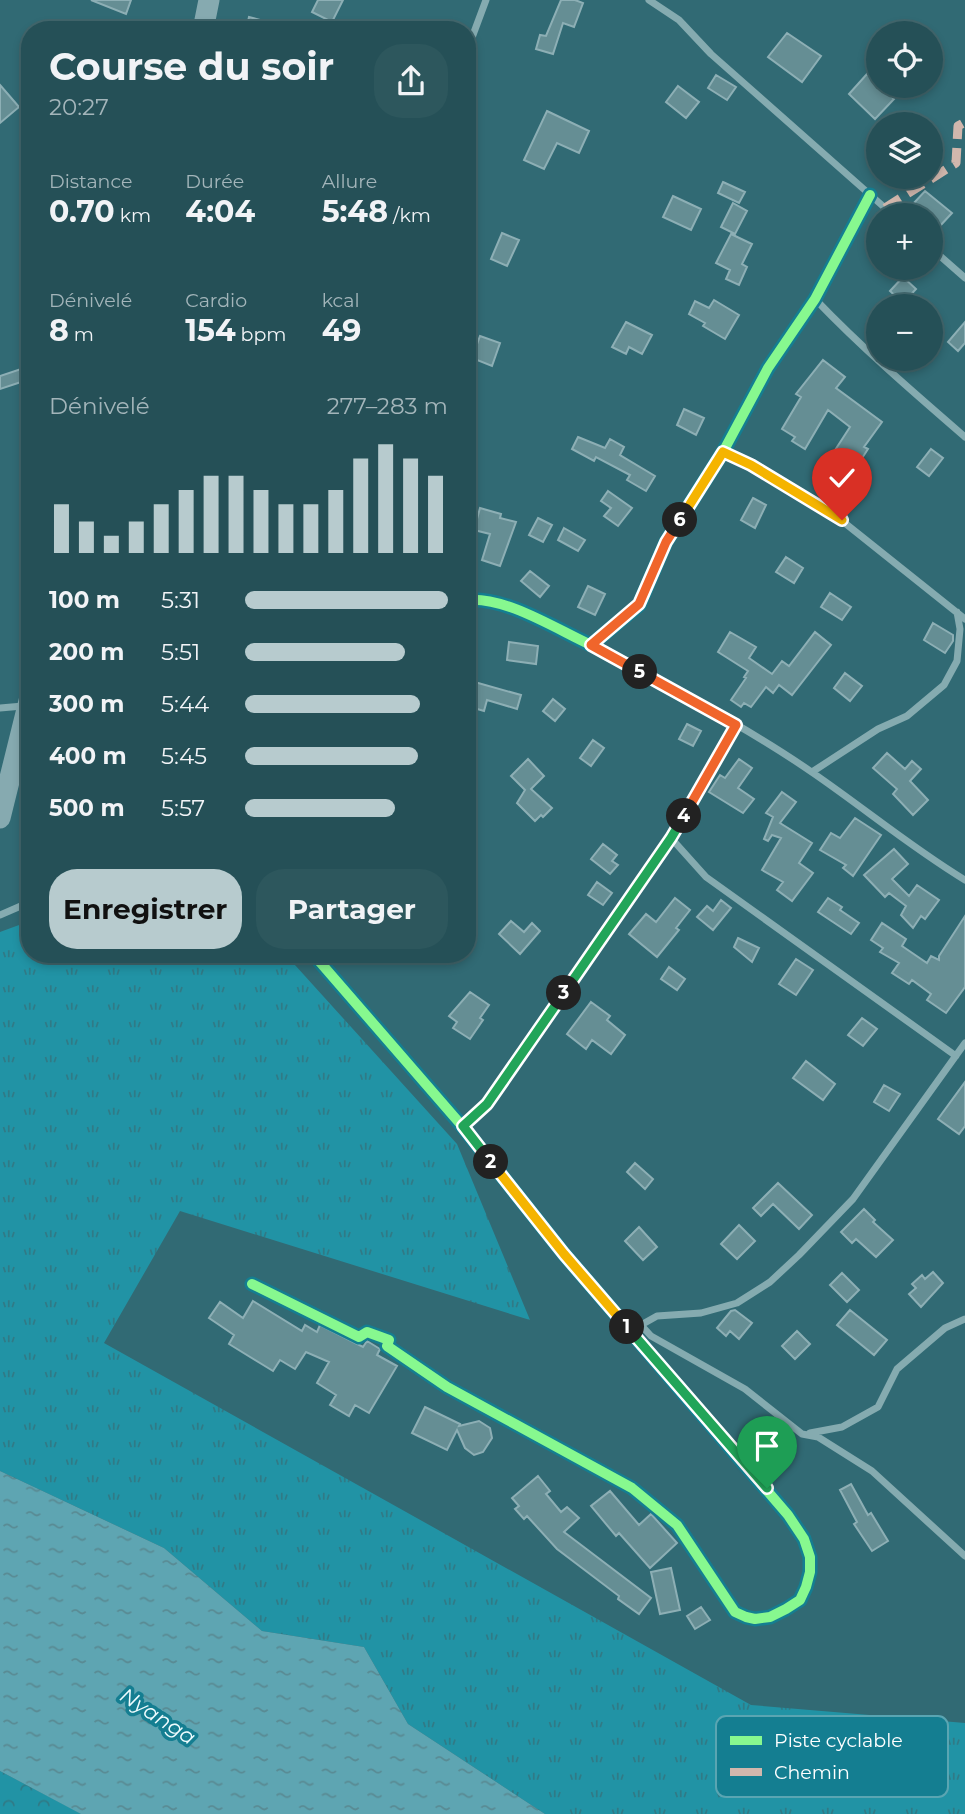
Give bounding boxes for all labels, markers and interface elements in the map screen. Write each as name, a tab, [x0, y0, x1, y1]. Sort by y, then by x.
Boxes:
map controls	[866, 21, 943, 371]
button: locate	[866, 21, 943, 98]
text: Course du soir	[49, 43, 334, 90]
button: share	[374, 44, 448, 118]
text: 20:27	[49, 93, 109, 121]
button: layers	[866, 112, 943, 189]
text: Distance	[49, 170, 132, 193]
text: Durée	[185, 170, 244, 193]
text: Allure	[322, 170, 377, 193]
text: 0.70	[49, 193, 115, 230]
text: 4:04	[185, 193, 255, 230]
text: 5:48	[322, 193, 388, 230]
button: +	[866, 203, 943, 280]
text: km	[115, 204, 151, 227]
text: /km	[388, 204, 431, 227]
text: Dénivelé	[49, 289, 132, 312]
text: Cardio	[185, 289, 247, 312]
text: kcal	[322, 289, 360, 312]
button: −	[866, 294, 943, 371]
text: 8	[49, 312, 69, 349]
text: 154	[185, 312, 236, 349]
text: 49	[322, 312, 361, 349]
text: m	[69, 323, 94, 346]
text: bpm	[236, 323, 287, 346]
text: Dénivelé	[49, 392, 150, 420]
text: 277–283 m	[327, 392, 448, 420]
pin	[812, 448, 872, 520]
icon: check	[823, 459, 861, 497]
pin: 6	[662, 503, 698, 538]
text: 6	[673, 508, 686, 531]
text: 100 m	[49, 586, 120, 614]
text: 5:31	[161, 586, 200, 614]
text: 200 m	[49, 638, 124, 666]
text: 5:51	[161, 638, 200, 666]
pin: 5	[622, 654, 658, 690]
text: 5	[634, 660, 645, 683]
text: 300 m	[49, 690, 125, 718]
text: 5:44	[161, 690, 209, 718]
text: 400 m	[49, 742, 127, 770]
text: 5:45	[161, 742, 207, 770]
text: 500 m	[49, 794, 125, 822]
text: 5:57	[161, 794, 205, 822]
pin: 4	[666, 798, 702, 834]
text: 4	[677, 804, 690, 827]
button: Enregistrer	[49, 869, 242, 949]
button: Partager	[256, 869, 448, 949]
pin: 3	[546, 976, 582, 1010]
text: 3	[558, 981, 569, 1004]
pin: 2	[474, 1144, 508, 1180]
text: 2	[485, 1150, 496, 1173]
pin: 1	[610, 1310, 644, 1344]
text: 1	[623, 1315, 630, 1338]
pin	[737, 1416, 797, 1488]
icon: arrive	[748, 1427, 786, 1465]
water label: Nyanga	[115, 1682, 201, 1750]
legend	[716, 1716, 948, 1797]
text: Piste cyclable	[774, 1729, 903, 1752]
text: Chemin	[774, 1761, 850, 1784]

